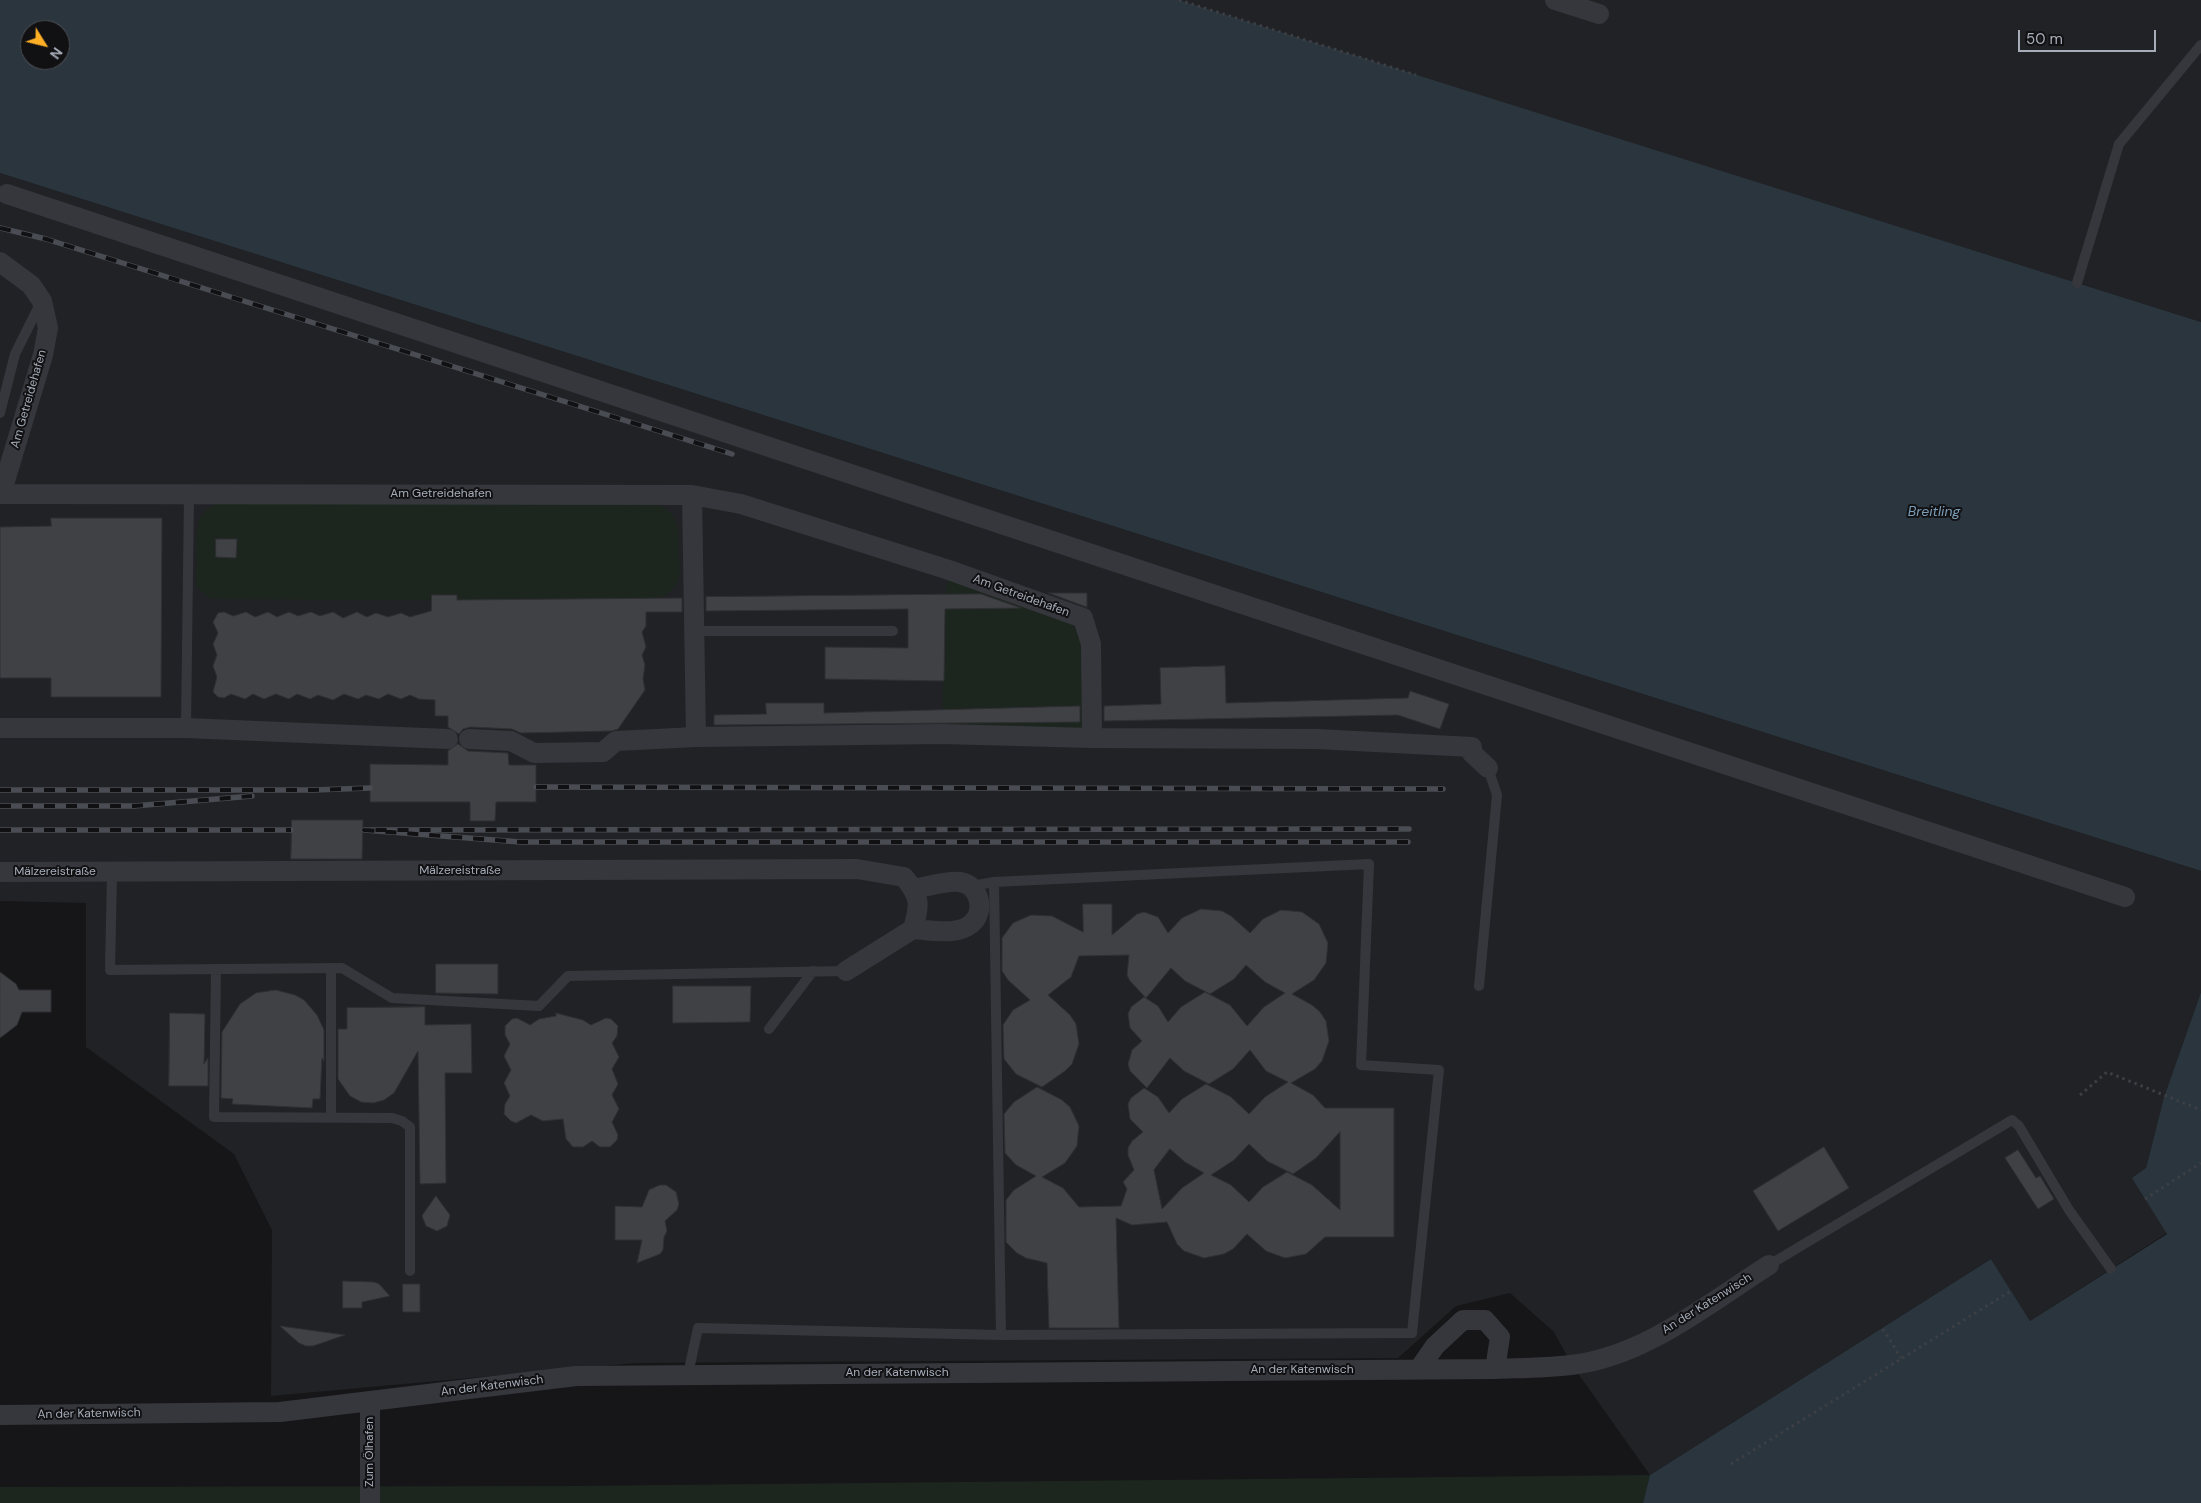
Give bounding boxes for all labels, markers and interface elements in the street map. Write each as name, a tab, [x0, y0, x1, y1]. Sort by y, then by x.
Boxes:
north arrow	[20, 20, 70, 70]
scale bar	[2021, 20, 2158, 52]
text: 50 m	[2026, 29, 2063, 49]
text: N	[46, 44, 67, 63]
street label: Am Getreidehafen	[8, 348, 50, 450]
street label: Am Getreidehafen	[390, 487, 492, 501]
water label: Breitling	[1908, 504, 1960, 520]
street label: Am Getreidehafen	[971, 572, 1071, 620]
street label: Mälzereistraße	[419, 864, 501, 878]
street label: Mälzereistraße	[14, 865, 96, 879]
street label: An der Katenwisch	[1659, 1271, 1755, 1337]
street label: An der Katenwisch	[1250, 1363, 1354, 1377]
street label: An der Katenwisch	[845, 1366, 949, 1380]
street label: An der Katenwisch	[440, 1373, 544, 1399]
street label: An der Katenwisch	[37, 1406, 141, 1422]
street label: Zum Ölhafen	[363, 1417, 377, 1487]

